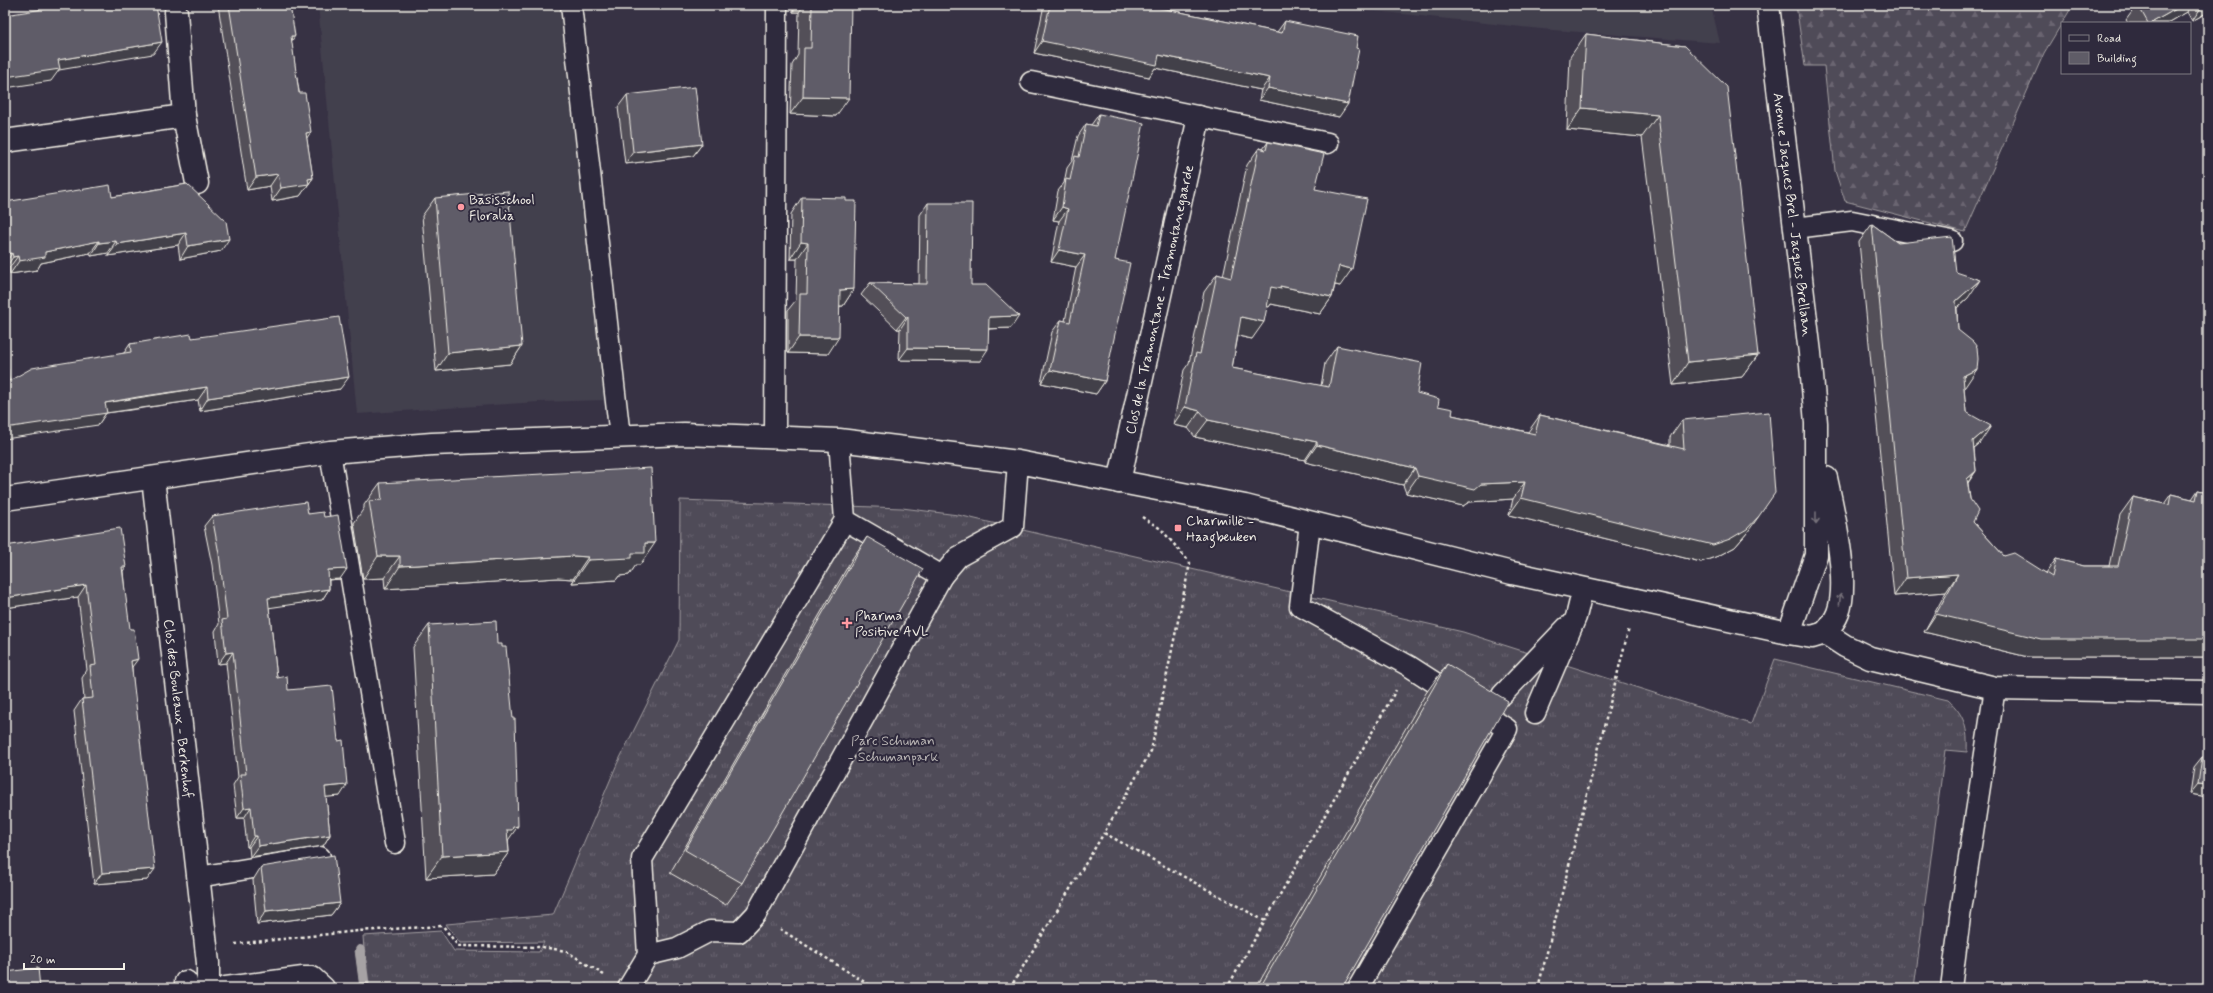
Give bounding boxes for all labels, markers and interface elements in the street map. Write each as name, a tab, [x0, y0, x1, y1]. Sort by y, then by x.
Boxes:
legend	[2061, 22, 2191, 74]
text: Road	[2097, 31, 2121, 47]
text: Building	[2097, 51, 2137, 68]
street label: Avenue Jacques Brel - Jacques Brellaan	[1769, 92, 1816, 338]
street label: Clos de la Tramontane - Tramontanegaarde	[1122, 163, 1198, 436]
place label: Basisschool Floralia	[469, 191, 535, 225]
marker: Basisschool Floralia	[456, 202, 466, 212]
one-way arrow	[1812, 511, 1820, 524]
place label: Charmille - Haagbeuken	[1186, 512, 1257, 548]
marker: Charmille - Haagbeuken	[1173, 523, 1183, 533]
one-way arrow	[1836, 593, 1844, 606]
place label: Pharma Positive AVL	[855, 607, 928, 641]
street label: Clos des Bouleaux - Berkenhof	[159, 618, 197, 799]
marker: Pharma Positive AVL	[842, 618, 852, 628]
park label: Parc Schuman - Schumanpark	[848, 732, 939, 766]
scale bar	[24, 945, 124, 971]
text: 20 m	[30, 952, 56, 968]

